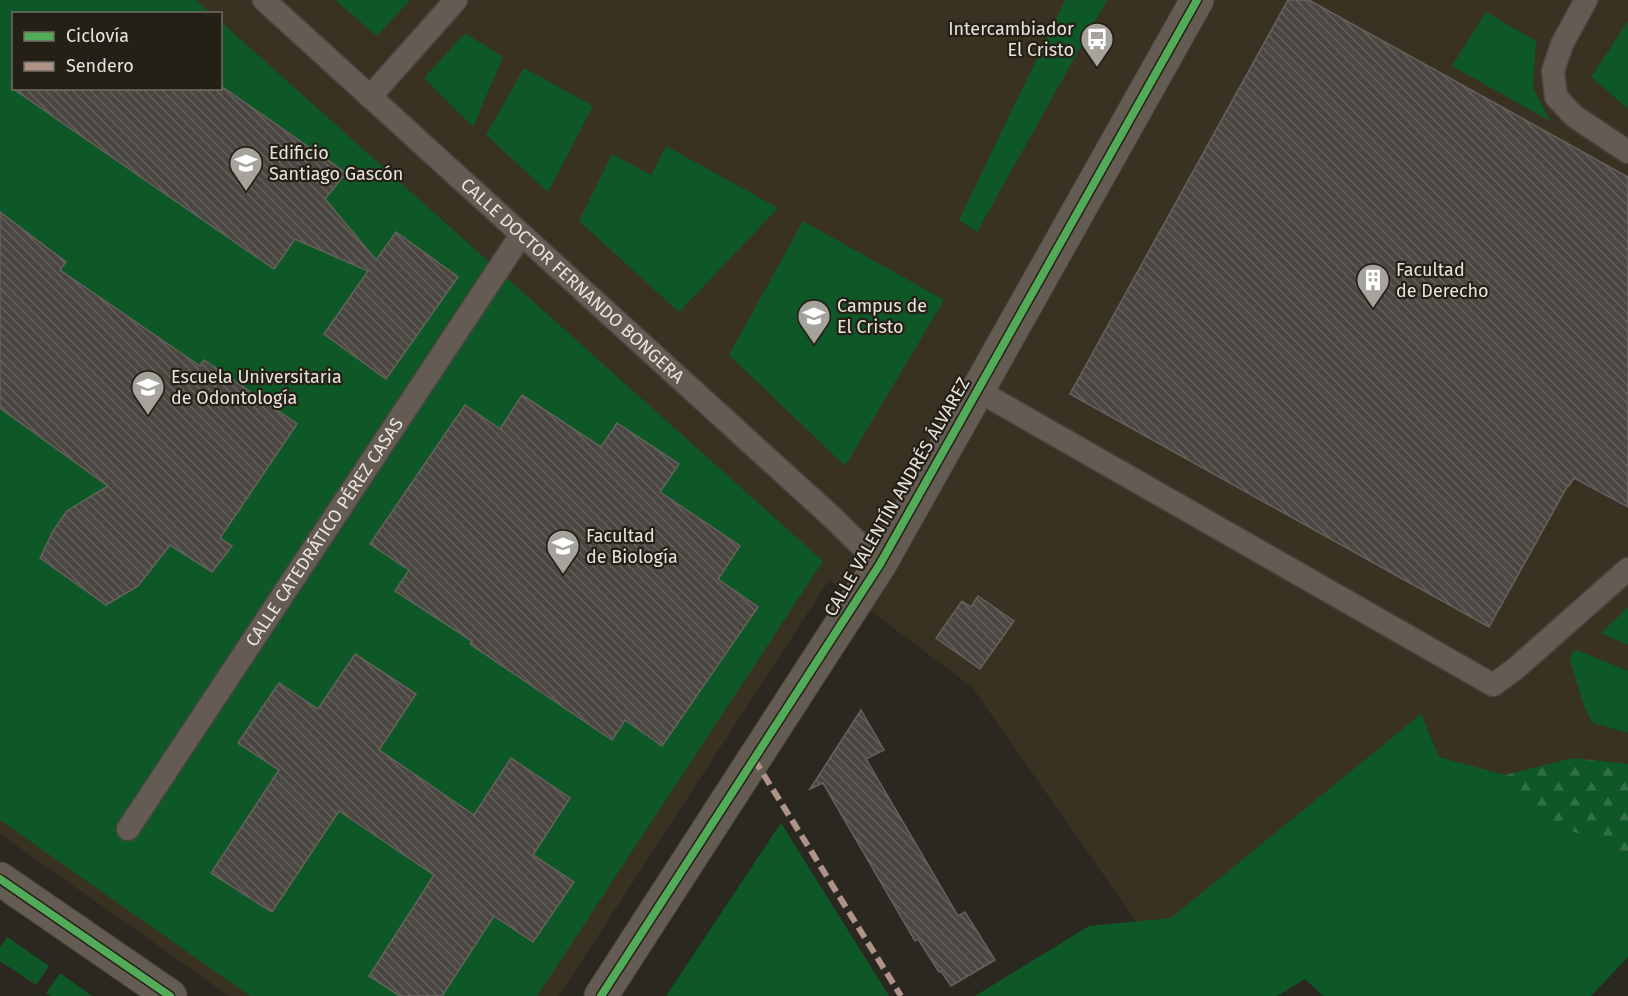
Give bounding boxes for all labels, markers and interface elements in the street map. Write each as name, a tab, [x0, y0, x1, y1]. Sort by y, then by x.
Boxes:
legend	[12, 12, 222, 90]
place label: Intercambiador El Cristo	[948, 18, 1074, 61]
bus stop icon: Intercambiador El Cristo	[1079, 21, 1115, 68]
text: Ciclovía	[66, 25, 129, 47]
text: Sendero	[66, 55, 134, 77]
place label: Edificio Santiago Gascón	[269, 142, 403, 185]
school or university icon: Edificio Santiago Gascón	[228, 145, 264, 192]
street label: CALLE DOCTOR FERNANDO BONGERA	[456, 173, 689, 388]
place label: Facultad de Derecho	[1396, 259, 1489, 302]
building icon: Facultad de Derecho	[1355, 262, 1391, 309]
place label: Campus de El Cristo	[837, 295, 927, 338]
school or university icon: Campus de El Cristo	[796, 298, 832, 345]
place label: Escuela Universitaria de Odontología	[171, 366, 342, 409]
school or university icon: Escuela Universitaria de Odontología	[130, 369, 166, 416]
street label: CALLE VALENTÍN ANDRÉS ÁLVAREZ	[819, 373, 975, 620]
street label: CALLE CATEDRÁTICO PÉREZ CASAS	[241, 413, 408, 651]
place label: Facultad de Biología	[586, 525, 678, 568]
school or university icon: Facultad de Biología	[545, 528, 581, 575]

